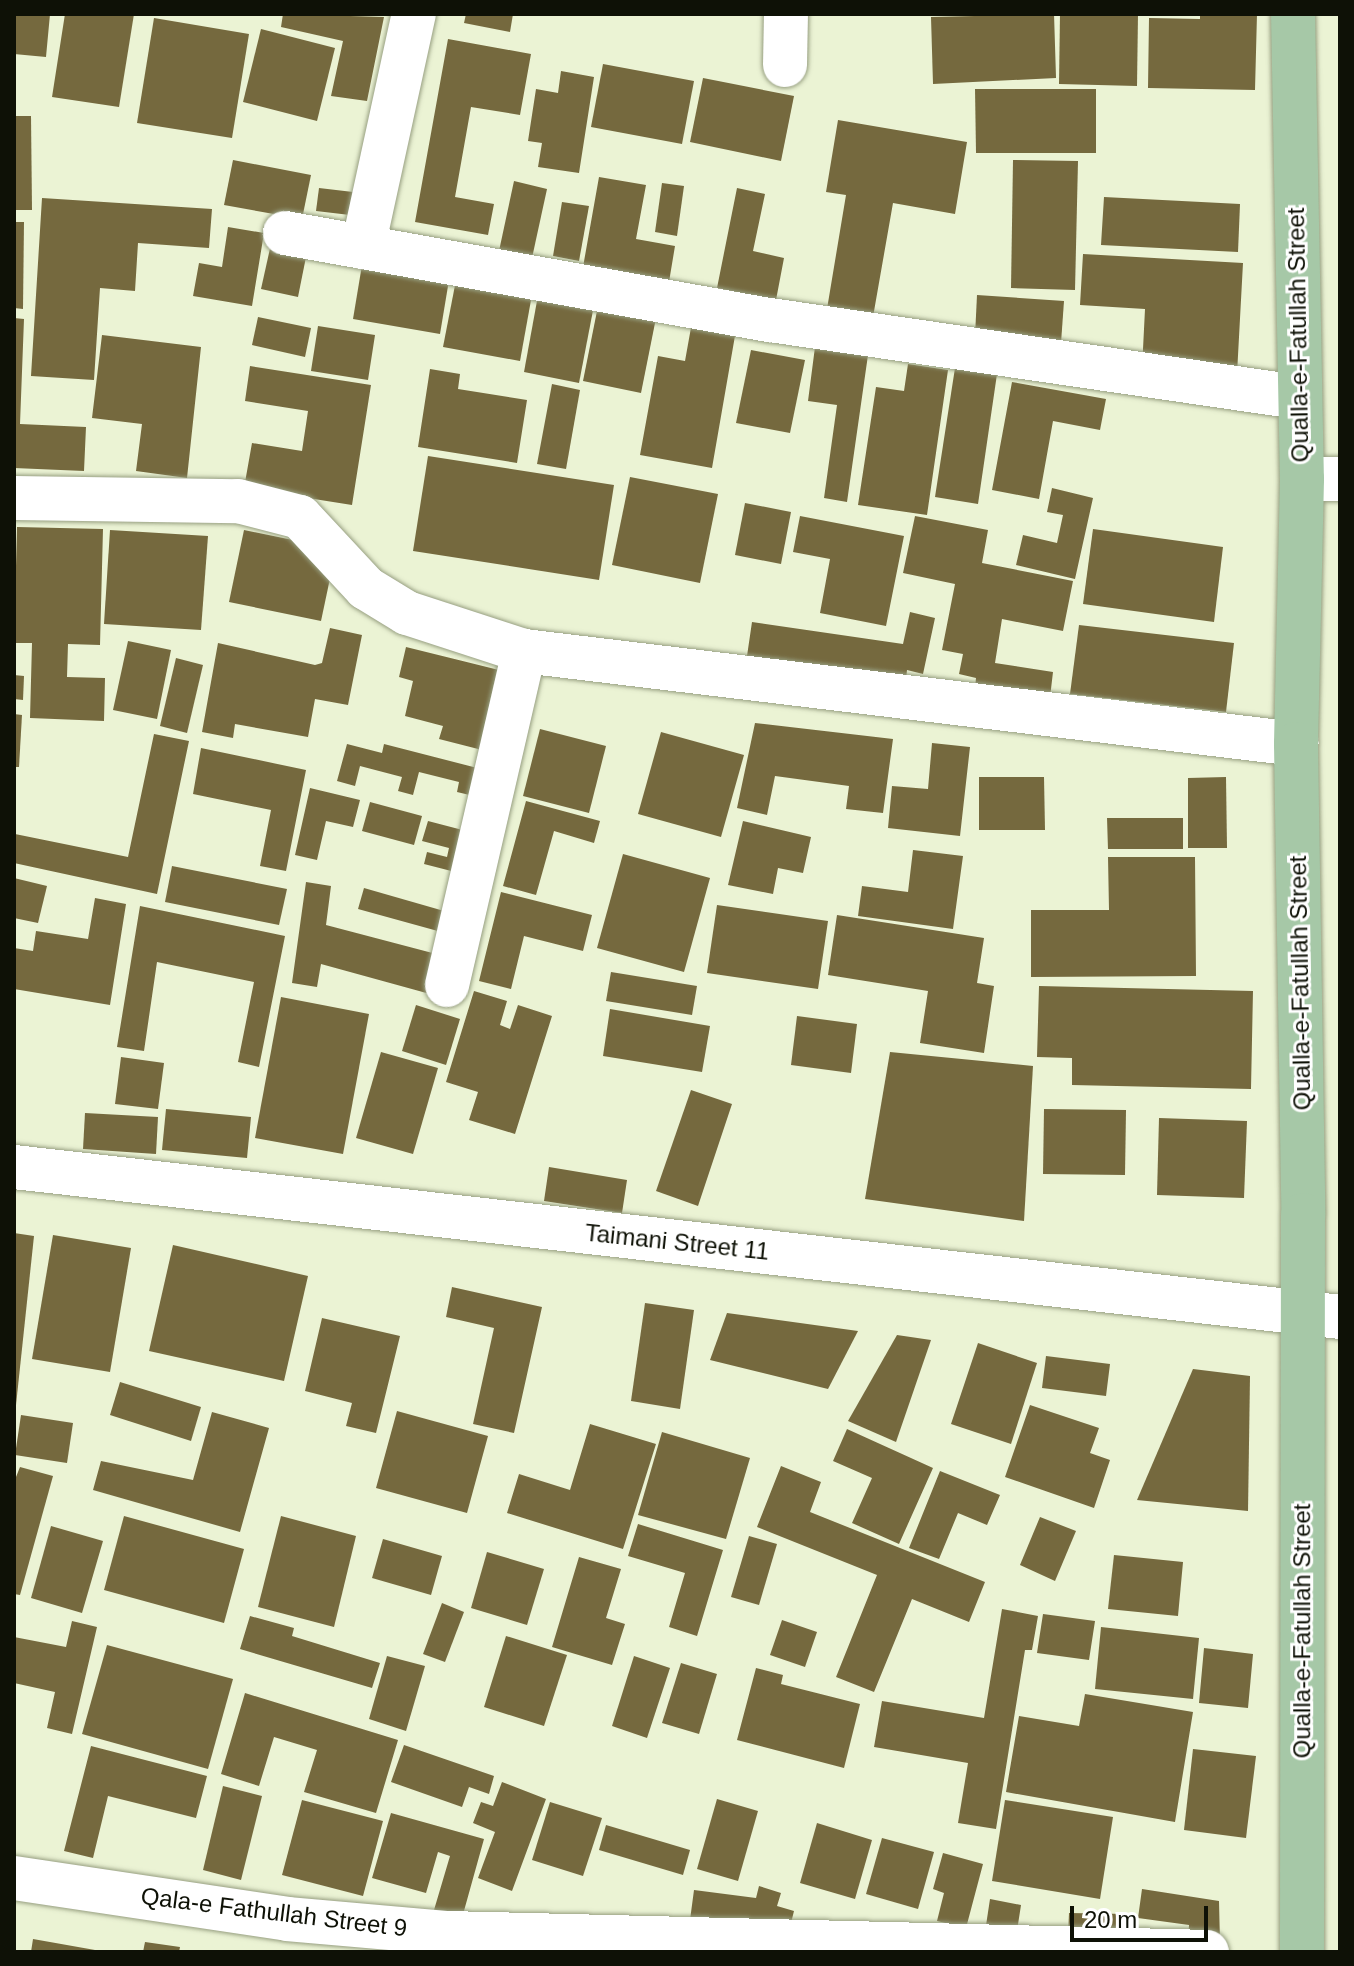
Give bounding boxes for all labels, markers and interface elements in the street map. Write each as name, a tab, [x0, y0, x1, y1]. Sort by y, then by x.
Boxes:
street label: Qualla-e-Fatullah Street	[1281, 207, 1315, 463]
street label: Qualla-e-Fatullah Street	[1283, 855, 1317, 1111]
street label: Taimani Street 11	[584, 1218, 770, 1266]
street label: Qualla-e-Fatullah Street	[1288, 1504, 1316, 1758]
street label: Qala-e Fathullah Street 9	[139, 1881, 409, 1943]
scale bar	[1074, 1890, 1212, 1940]
text: 20 m	[1084, 1906, 1137, 1933]

